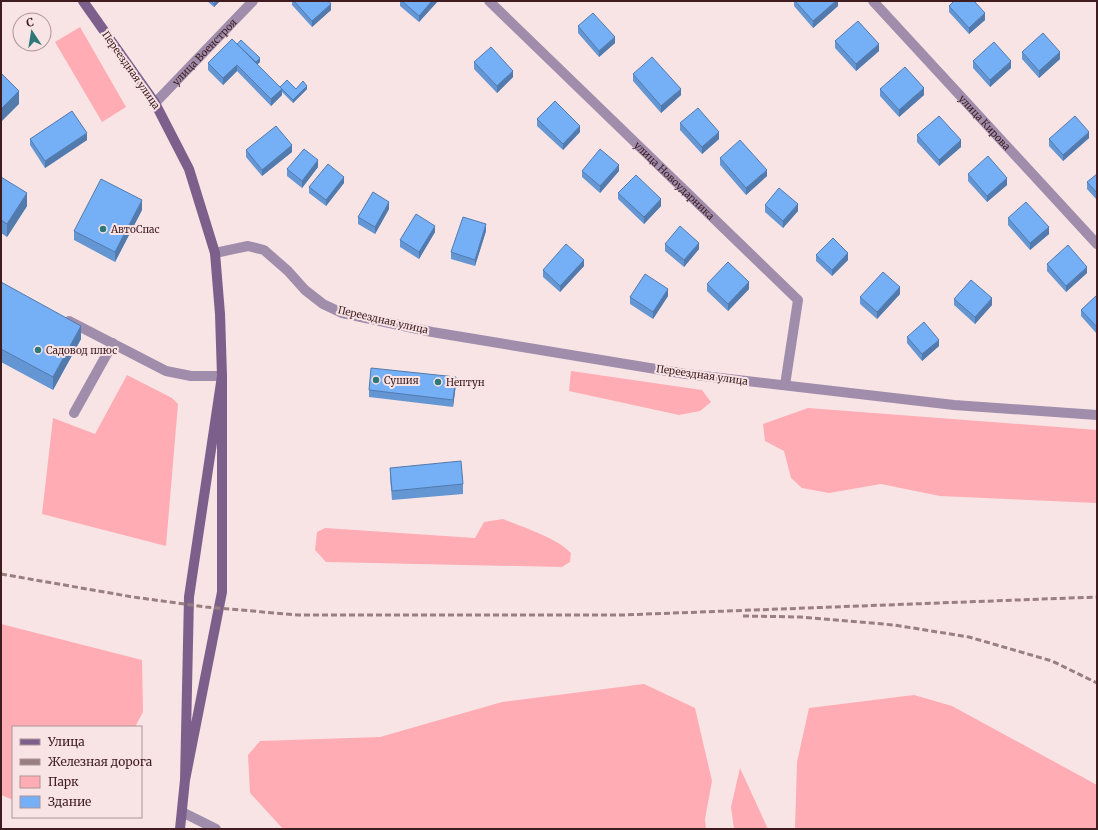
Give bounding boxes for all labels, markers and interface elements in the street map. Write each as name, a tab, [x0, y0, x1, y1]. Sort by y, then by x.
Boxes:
north arrow	[12, 12, 52, 52]
text: С	[25, 15, 35, 30]
street label: улица Военстроя	[169, 16, 239, 88]
street label: Переездная улица	[99, 28, 163, 112]
street label: улица Кирова	[956, 92, 1014, 153]
street label: улица Новоударника	[631, 139, 718, 223]
place label: АвтоСпас	[110, 223, 160, 236]
marker: АвтоСпас	[98, 224, 108, 234]
street label: Переездная улица	[337, 303, 430, 337]
place label: Садовод плюс	[46, 344, 117, 357]
marker: Садовод плюс	[33, 345, 43, 355]
street label: Переездная улица	[655, 362, 749, 388]
place label: Сушия	[384, 374, 419, 387]
marker: Сушия	[371, 375, 381, 385]
place label: Нептун	[446, 376, 485, 389]
marker: Нептун	[433, 377, 443, 387]
legend	[12, 726, 142, 818]
text: Улица	[47, 734, 85, 749]
text: Железная дорога	[48, 754, 153, 769]
text: Парк	[48, 774, 79, 789]
text: Здание	[48, 794, 91, 809]

